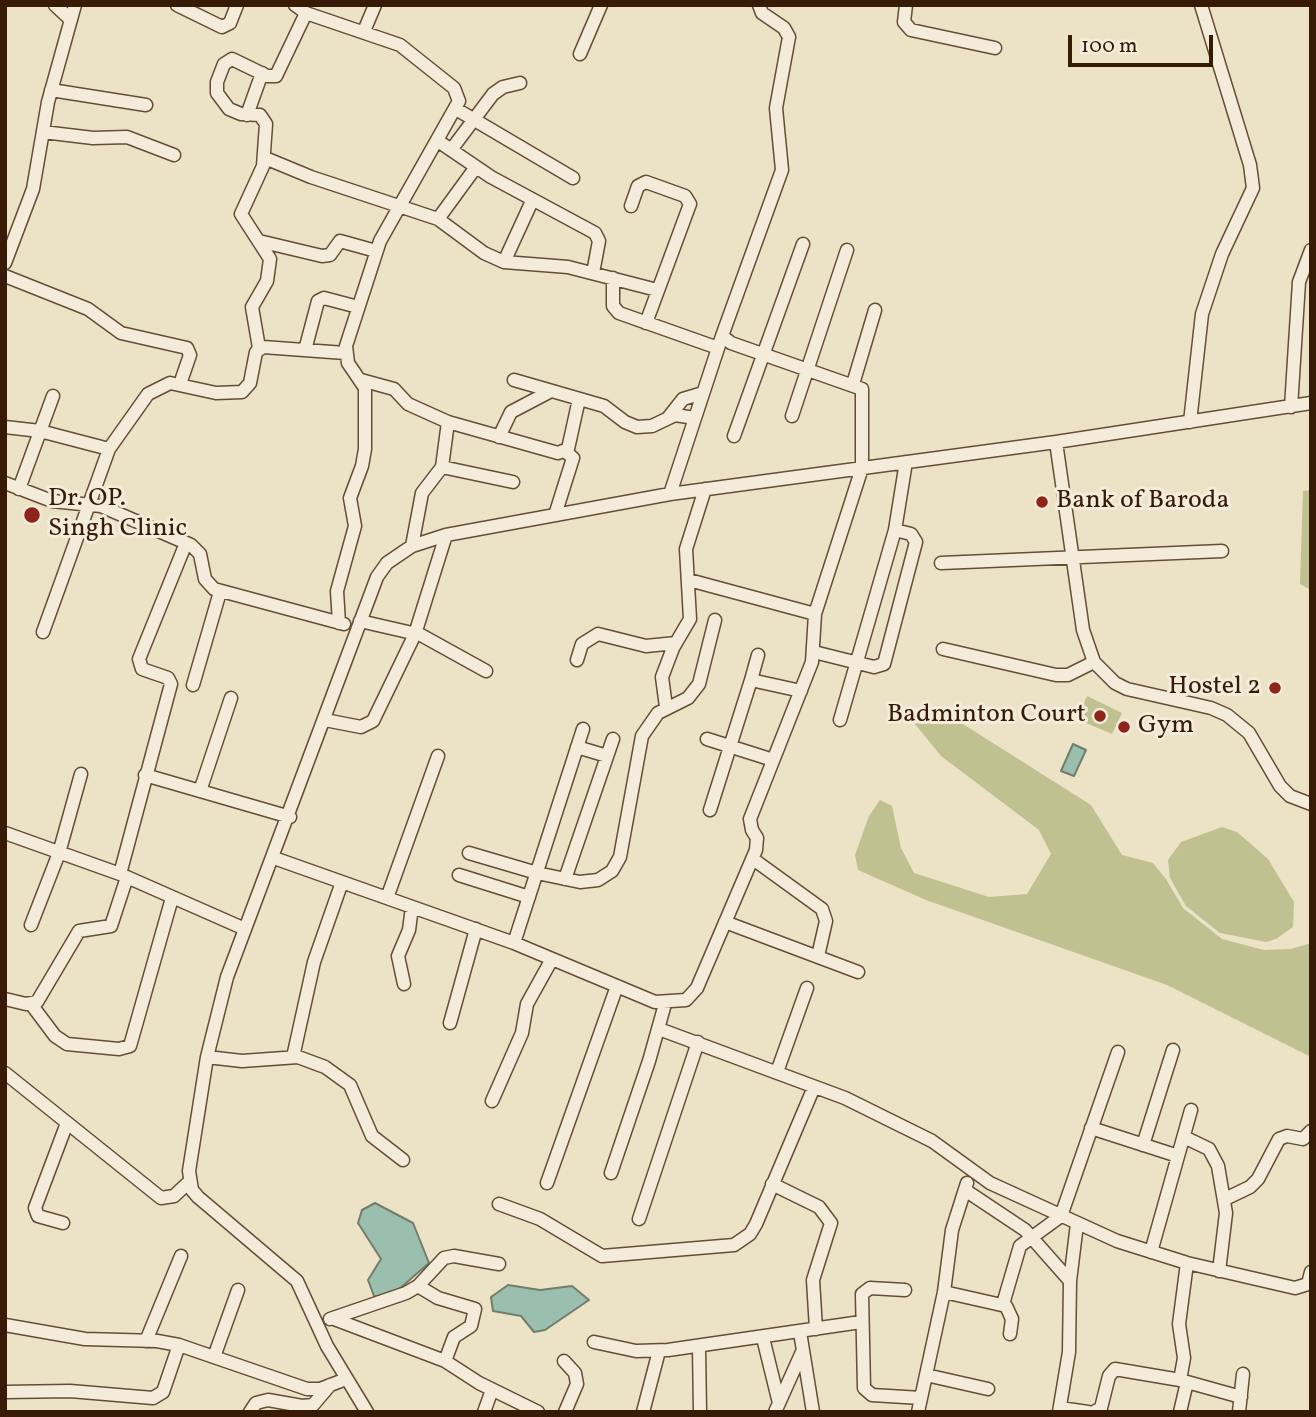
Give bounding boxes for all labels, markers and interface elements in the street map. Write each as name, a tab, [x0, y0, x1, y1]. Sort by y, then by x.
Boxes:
scale bar	[1071, 21, 1216, 65]
text: 100 m	[1081, 32, 1138, 61]
place label: Dr. OP. Singh Clinic	[48, 484, 187, 546]
place label: Bank of Baroda	[1056, 486, 1229, 518]
marker: Bank of Baroda	[1034, 494, 1050, 510]
marker: Dr. OP. Singh Clinic	[22, 505, 42, 525]
place label: Hostel 2	[1168, 672, 1261, 704]
marker: Hostel 2	[1267, 680, 1283, 696]
place label: Badminton Court	[887, 700, 1086, 732]
marker: Badminton Court	[1092, 708, 1108, 724]
place label: Gym	[1138, 711, 1194, 743]
marker: Gym	[1116, 719, 1132, 735]

